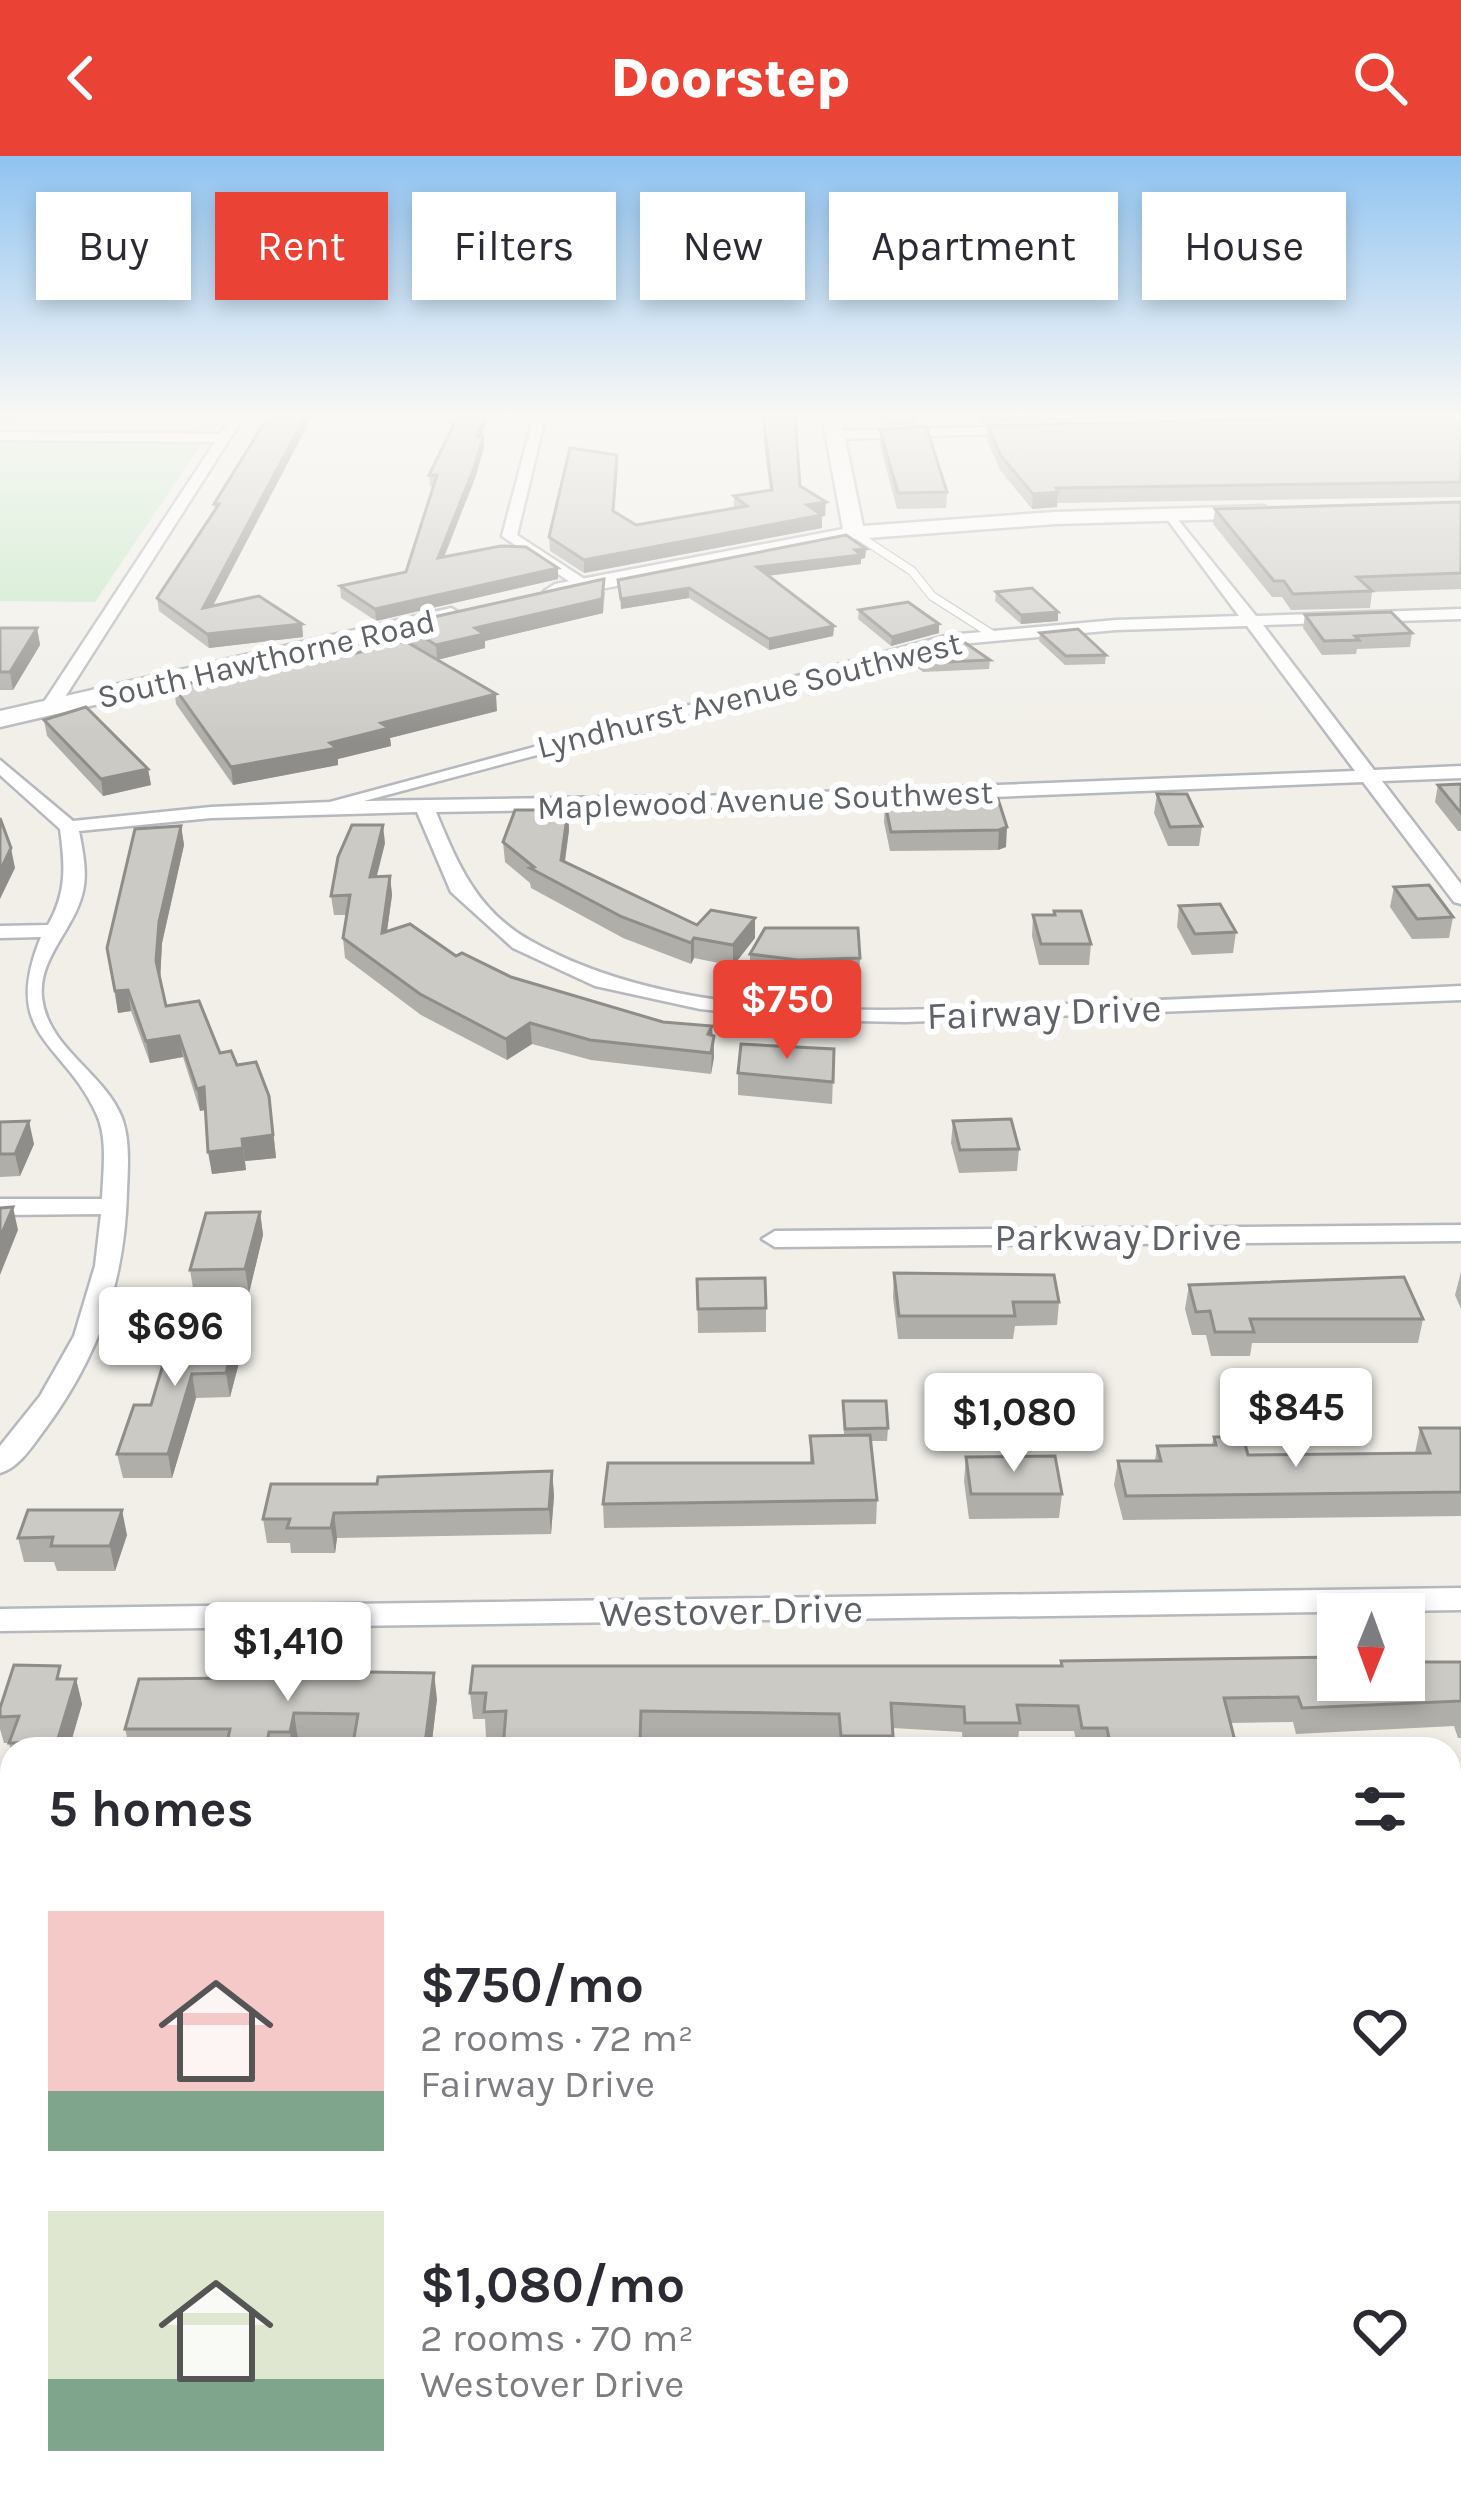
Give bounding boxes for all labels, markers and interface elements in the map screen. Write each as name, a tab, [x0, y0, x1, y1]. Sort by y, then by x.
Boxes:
icon: back	[48, 45, 114, 111]
icon: search	[1347, 45, 1413, 111]
text: Doorstep	[611, 46, 850, 110]
chip: Buy	[36, 192, 191, 300]
chip: Rent	[215, 192, 388, 300]
chip: Filters	[412, 192, 616, 300]
chip: New	[640, 192, 805, 300]
chip: Apartment	[829, 192, 1118, 300]
chip: House	[1142, 192, 1346, 300]
street label: South Hawthorne Road	[94, 602, 439, 716]
street label: Lyndhurst Avenue Southwest	[533, 624, 965, 766]
street label: Maplewood Avenue Southwest	[536, 773, 994, 827]
pin: $750	[716, 960, 858, 1062]
text: $750	[740, 976, 834, 1022]
street label: Fairway Drive	[926, 985, 1162, 1039]
street label: Parkway Drive	[994, 1214, 1242, 1260]
pin: $696	[104, 1287, 246, 1389]
text: $696	[126, 1303, 224, 1349]
pin: $845	[1225, 1368, 1367, 1470]
pin: $1,080	[916, 1373, 1112, 1475]
text: $845	[1247, 1384, 1345, 1430]
text: $1,080	[951, 1389, 1077, 1435]
street label: Westover Drive	[599, 1586, 863, 1636]
north arrow	[1317, 1593, 1425, 1701]
map controls	[1317, 1593, 1425, 1701]
pin: $1,410	[190, 1602, 386, 1704]
text: $1,410	[232, 1618, 344, 1664]
icon: filters	[1347, 1776, 1413, 1842]
text: 5 homes	[48, 1779, 254, 1839]
text: $750/mo	[420, 1955, 644, 2015]
icon: home	[144, 1959, 288, 2103]
icon: heart	[1347, 1998, 1413, 2064]
text: 2 rooms · 72 m²	[420, 2015, 693, 2061]
text: Fairway Drive	[420, 2061, 655, 2107]
text: $1,080/mo	[420, 2255, 685, 2315]
icon: home	[144, 2259, 288, 2403]
icon: heart	[1347, 2298, 1413, 2364]
text: 2 rooms · 70 m²	[420, 2315, 694, 2361]
text: Westover Drive	[420, 2361, 684, 2407]

